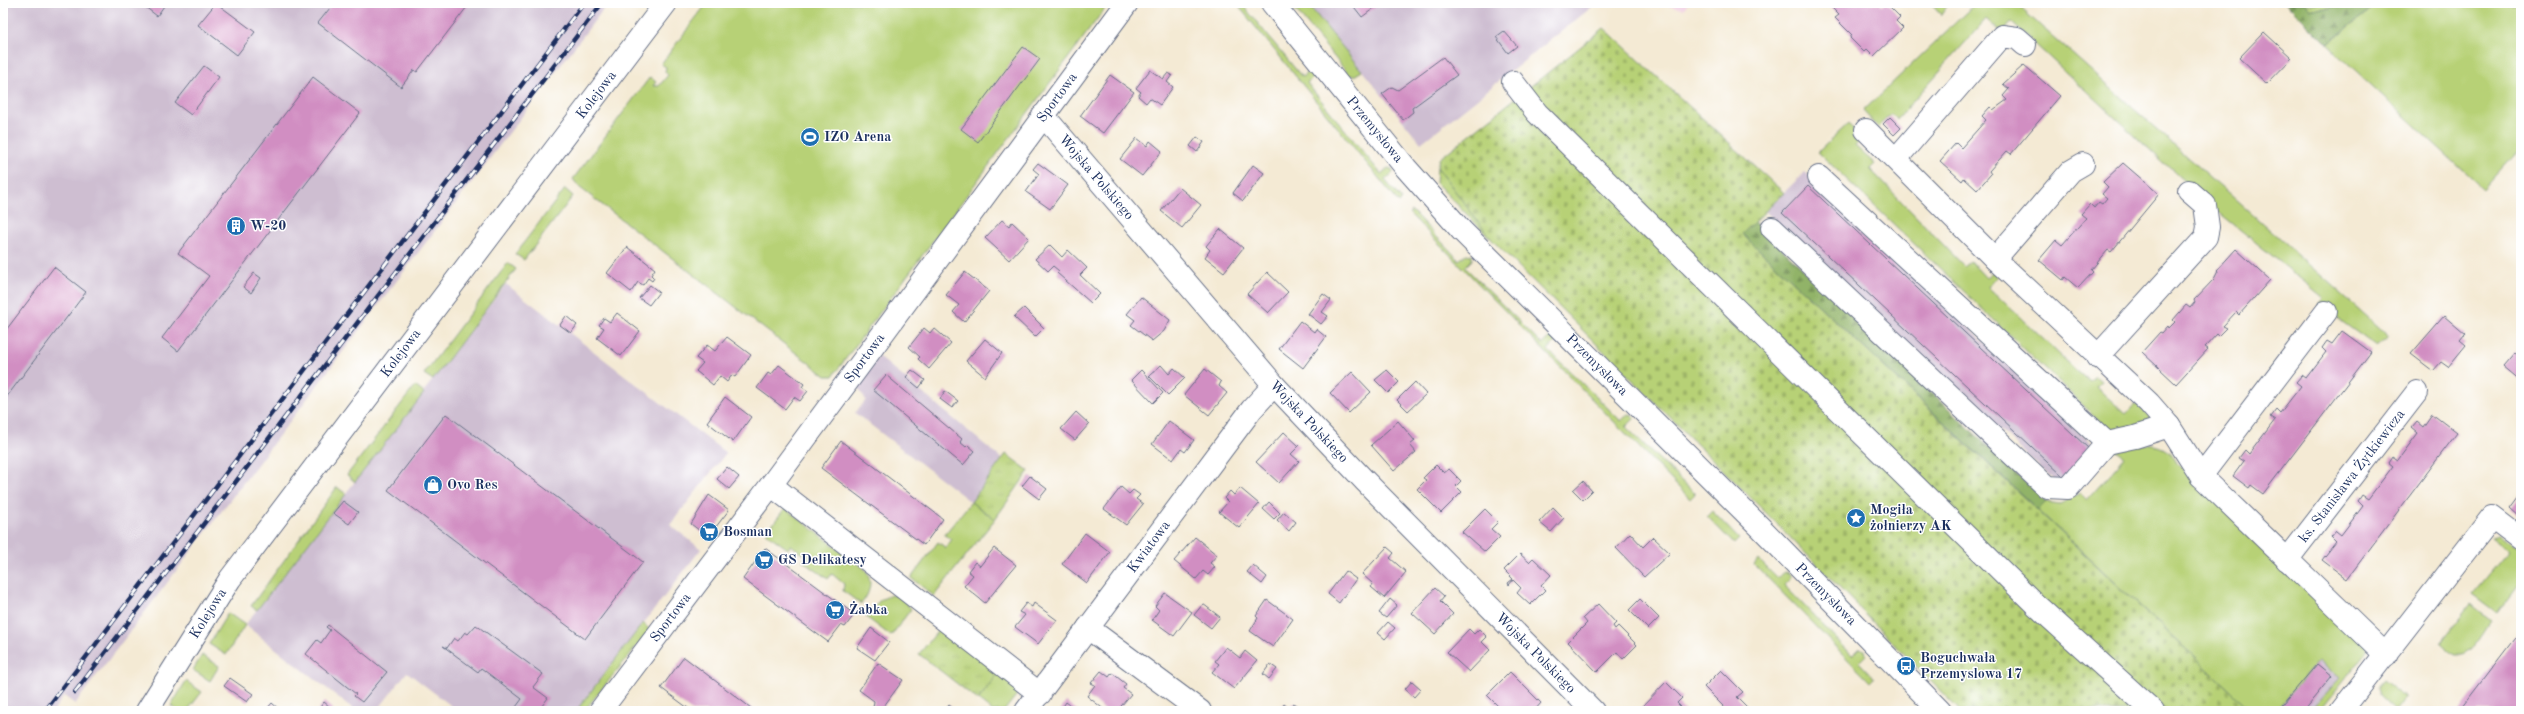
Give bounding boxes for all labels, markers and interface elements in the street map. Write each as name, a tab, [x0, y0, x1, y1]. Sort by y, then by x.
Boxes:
street label: Kolejowa	[574, 68, 619, 122]
street label: Sportowa	[1034, 70, 1080, 125]
street label: Przemysłowa	[1344, 94, 1406, 165]
sports icon: IZO Arena	[799, 126, 821, 148]
place label: IZO Arena	[824, 130, 891, 144]
street label: Wojska Polskiego	[1056, 132, 1136, 223]
building icon: W-20	[225, 215, 247, 237]
place label: W-20	[250, 219, 286, 233]
street label: Kolejowa	[378, 327, 423, 380]
street label: Sportowa	[842, 331, 887, 386]
street label: Przemysłowa	[1563, 332, 1630, 398]
street label: Wojska Polskiego	[1267, 378, 1351, 465]
street label: ks. Stanisława Żytkiewicza	[2296, 407, 2408, 545]
shop icon: Ovo Res	[422, 474, 444, 496]
place label: Ovo Res	[447, 478, 497, 492]
place label: Mogiła żołnierzy AK	[1870, 503, 1952, 533]
place icon: Mogiła żołnierzy AK	[1845, 507, 1867, 529]
street label: Kwiatowa	[1125, 518, 1173, 576]
supermarket icon: Bosman	[698, 521, 720, 543]
place label: Bosman	[723, 525, 772, 539]
supermarket icon: GS Delikatesy	[753, 549, 775, 571]
place label: GS Delikatesy	[778, 553, 867, 567]
street label: Przemysłowa	[1793, 561, 1859, 628]
street label: Kolejowa	[187, 586, 229, 641]
street label: Sportowa	[648, 590, 694, 645]
supermarket icon: Żabka	[824, 599, 846, 621]
place label: Żabka	[849, 601, 888, 617]
street label: Wojska Polskiego	[1493, 610, 1578, 696]
place label: Boguchwała Przemyslowa 17	[1920, 651, 2022, 681]
bus stop icon: Boguchwała Przemyslowa 17	[1895, 655, 1917, 677]

